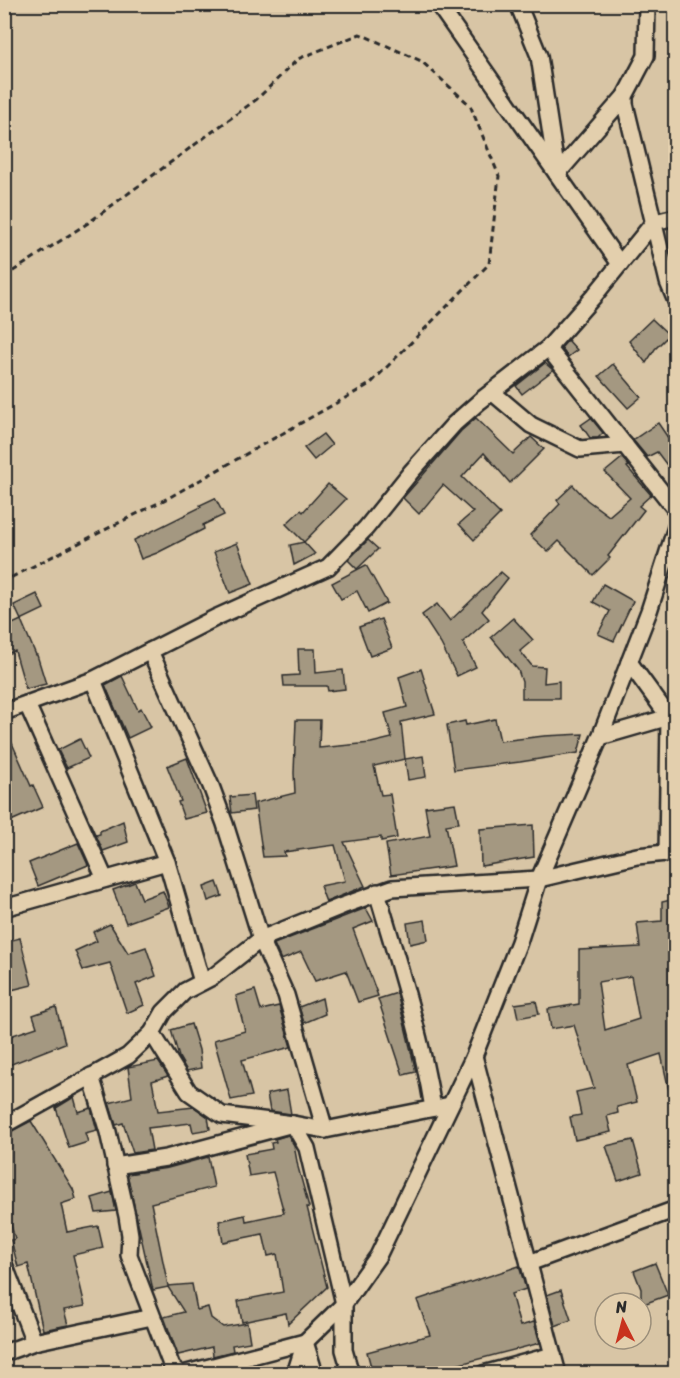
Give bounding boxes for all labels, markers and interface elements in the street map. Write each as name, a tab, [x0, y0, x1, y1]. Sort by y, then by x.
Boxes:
north arrow	[593, 1291, 653, 1351]
text: N	[613, 1291, 629, 1322]

